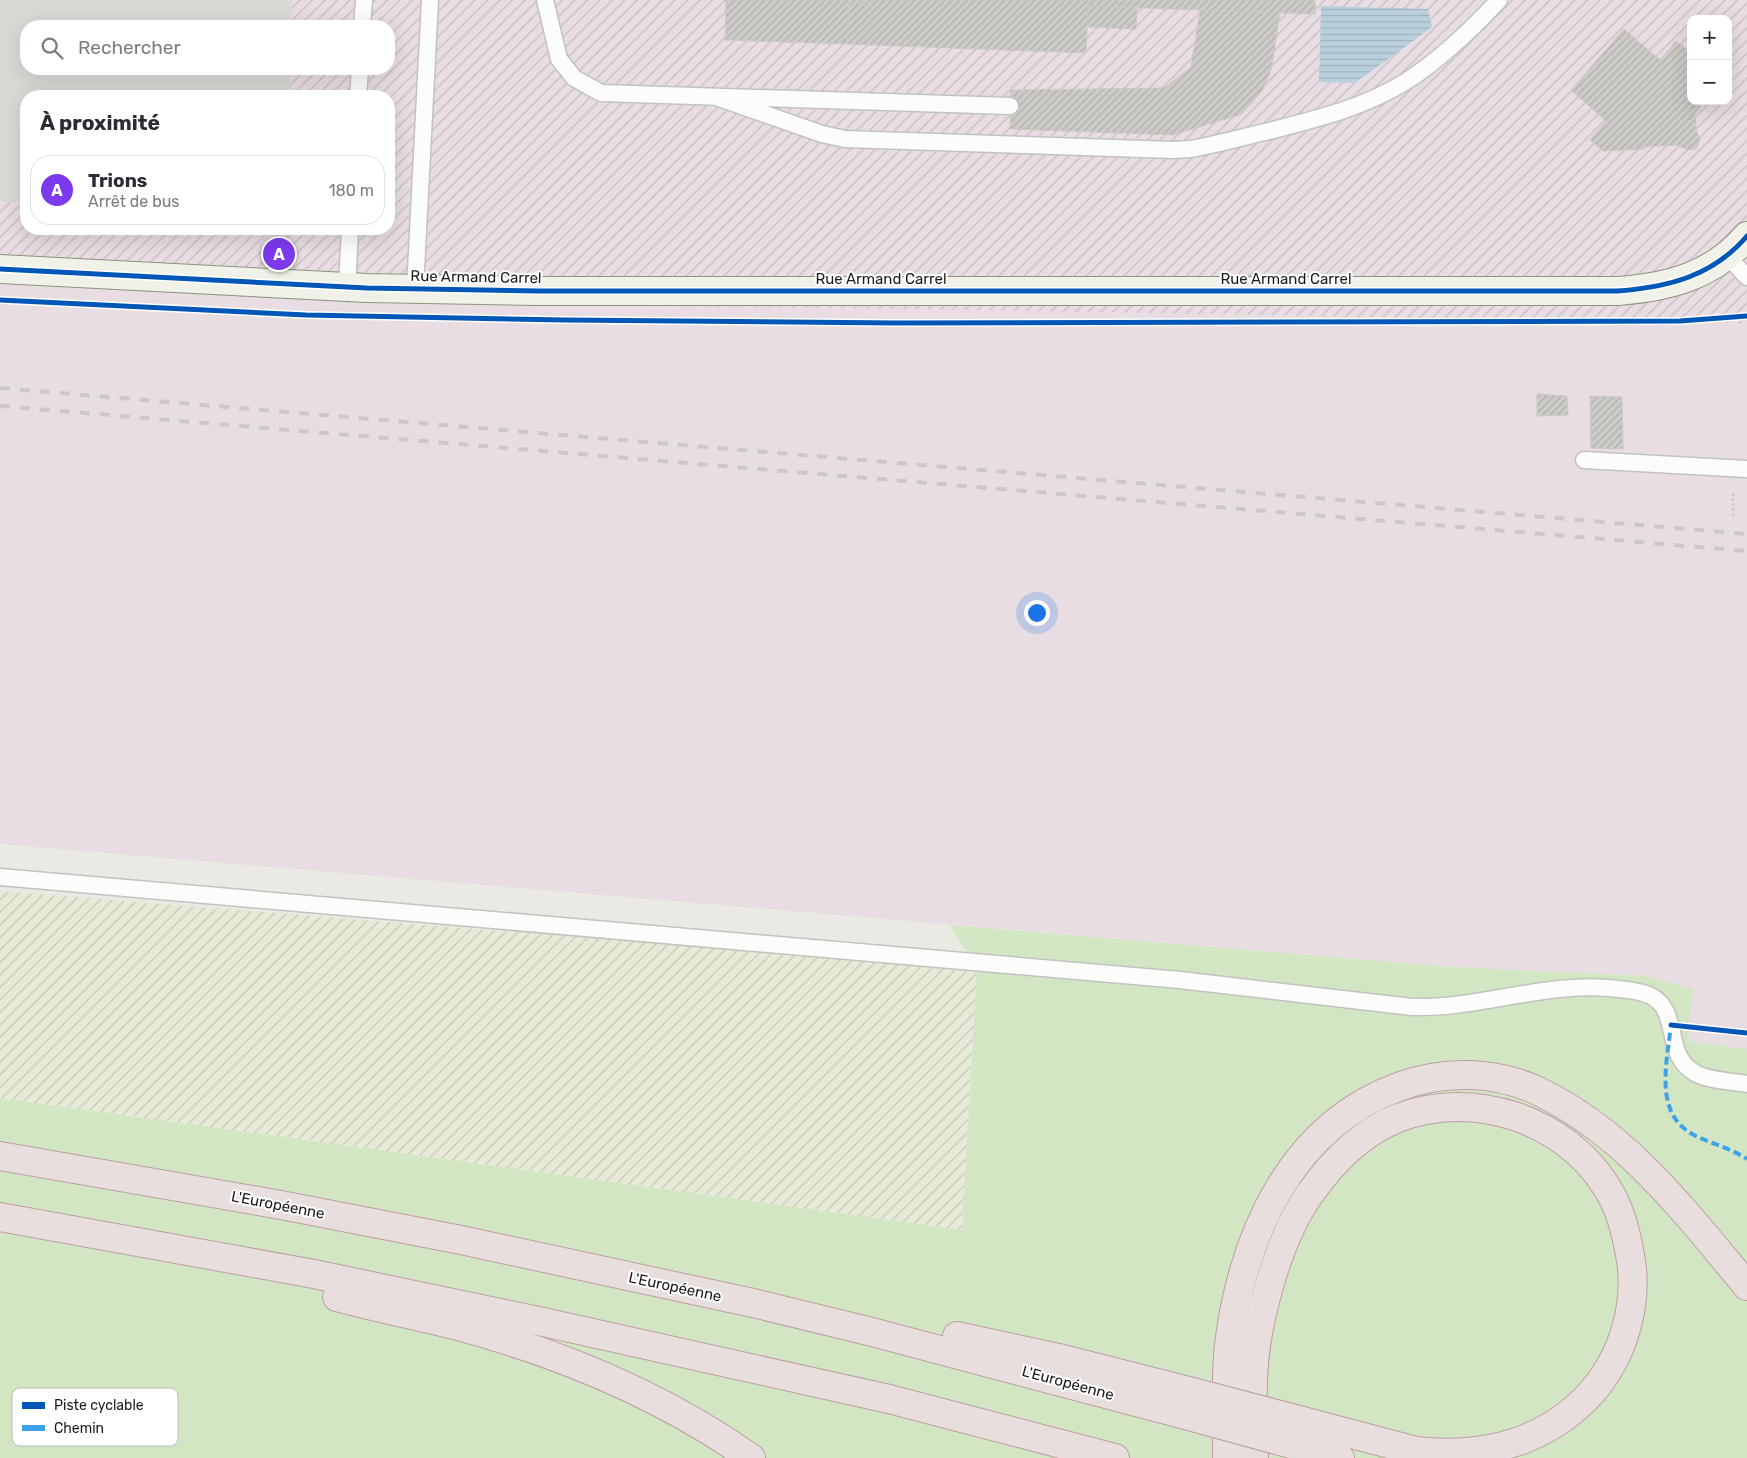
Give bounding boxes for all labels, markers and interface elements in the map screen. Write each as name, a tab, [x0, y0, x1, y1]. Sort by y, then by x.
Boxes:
map controls	[1687, 15, 1732, 105]
button: +	[1687, 15, 1732, 60]
search box	[20, 20, 395, 75]
icon: search	[38, 34, 66, 62]
text: Rechercher	[78, 36, 181, 59]
button: −	[1687, 60, 1732, 105]
text: À proximité	[40, 110, 160, 135]
text: Trions	[88, 169, 147, 192]
text: A	[51, 181, 63, 200]
text: 180 m	[329, 181, 374, 200]
text: Arrêt de bus	[88, 192, 180, 211]
pin: A	[263, 235, 295, 273]
street label: Rue Armand Carrel	[410, 267, 542, 287]
street label: Rue Armand Carrel	[815, 270, 947, 288]
street label: Rue Armand Carrel	[1220, 270, 1352, 288]
your location	[1024, 600, 1050, 626]
street label: L'Européenne	[230, 1187, 326, 1223]
street label: L'Européenne	[627, 1268, 723, 1306]
street label: L'Européenne	[1020, 1362, 1116, 1404]
legend	[12, 1388, 178, 1446]
text: Piste cyclable	[54, 1397, 144, 1414]
text: Chemin	[54, 1420, 104, 1437]

